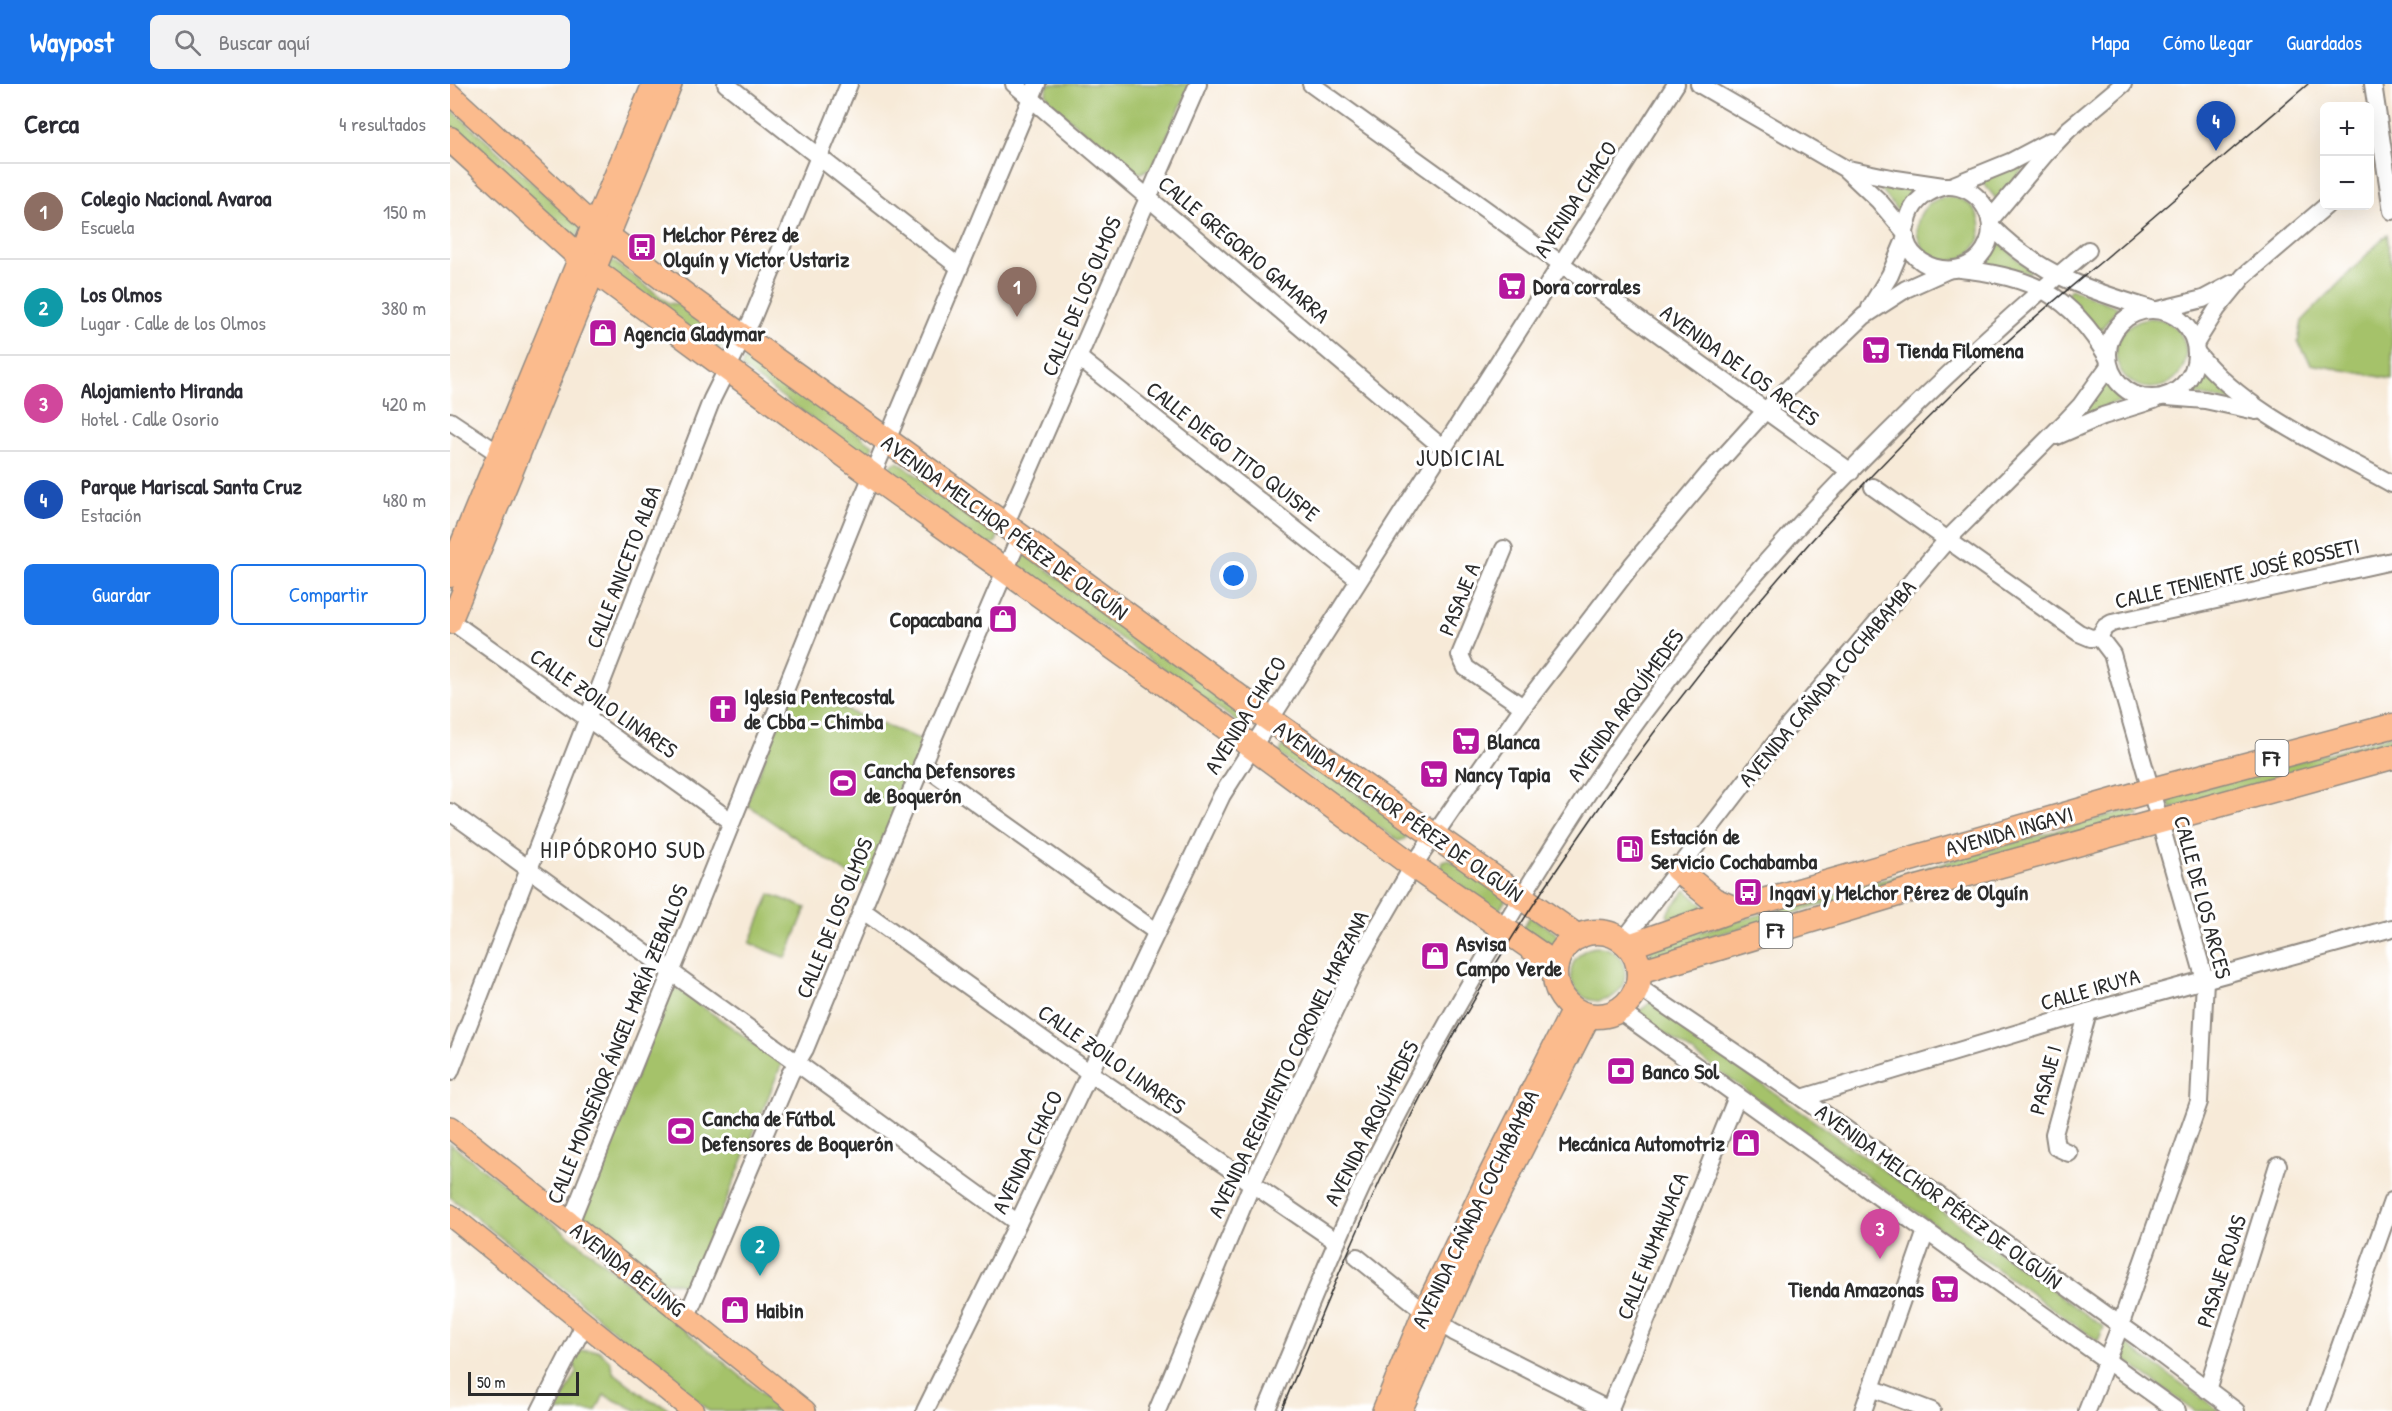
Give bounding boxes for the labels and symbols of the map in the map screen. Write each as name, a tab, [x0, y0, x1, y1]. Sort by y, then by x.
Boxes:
pin: 4	[2196, 101, 2236, 151]
street label: AVENIDA CHACO	[1526, 135, 1624, 263]
street label: CALLE GREGORIO GAMARRA	[1152, 168, 1336, 330]
street label: CALLE DE LOS OLMOS	[1034, 212, 1128, 380]
place label: Melchor Pérez de Olguín y Víctor Ustariz	[663, 219, 850, 275]
bus stop icon: Melchor Pérez de Olguín y Víctor Ustariz	[626, 231, 658, 263]
pin: 1	[998, 268, 1036, 317]
supermarket icon: Dora corrales	[1496, 270, 1528, 302]
place label: Dora corrales	[1533, 271, 1641, 301]
street label: AVENIDA DE LOS ARCES	[1655, 297, 1825, 433]
shop icon: Agencia Gladymar	[587, 317, 619, 349]
place label: Agencia Gladymar	[624, 318, 766, 349]
supermarket icon: Tienda Filomena	[1860, 334, 1892, 366]
place label: Tienda Filomena	[1896, 335, 2024, 365]
street label: CALLE DIEGO TITO QUISPE	[1140, 374, 1326, 528]
street label: AVENIDA MELCHOR PÉREZ DE OLGUÍN	[876, 427, 1134, 627]
district label: JUDICIAL	[1416, 441, 1506, 473]
street label: CALLE ANICETO ALBA	[578, 481, 668, 653]
street label: CALLE TENIENTE JOSÉ ROSSETI	[2112, 530, 2362, 616]
street label: PASAJE A	[1431, 558, 1487, 640]
your location	[1219, 561, 1248, 590]
street label: AVENIDA CAÑADA COCHABAMBA	[1731, 573, 1923, 793]
shop icon: Copacabana	[987, 603, 1019, 635]
place label: Copacabana	[890, 604, 982, 635]
street label: AVENIDA ARQUÍMEDES	[1560, 623, 1690, 787]
street label: CALLE ZOILO LINARES	[524, 641, 684, 765]
street label: AVENIDA CHACO	[1197, 651, 1293, 779]
place label: Iglesia Pentecostal de Cbba - Chimba	[744, 681, 895, 736]
church icon: Iglesia Pentecostal de Cbba - Chimba	[707, 693, 739, 725]
street label: AVENIDA MELCHOR PÉREZ DE OLGUÍN	[1268, 713, 1530, 909]
supermarket icon: Blanca	[1450, 725, 1482, 757]
place label: Blanca	[1487, 726, 1540, 756]
road number: F7	[2256, 740, 2288, 776]
place label: Cancha Defensores de Boquerón	[864, 755, 1015, 811]
supermarket icon: Nancy Tapia	[1418, 758, 1450, 790]
place label: Nancy Tapia	[1455, 759, 1550, 790]
sports icon: Cancha Defensores de Boquerón	[827, 767, 859, 799]
street label: AVENIDA INGAVI	[1942, 798, 2076, 864]
street label: CALLE DE LOS ARCES	[2167, 812, 2239, 982]
place label: Estación de Servicio Cochabamba	[1651, 821, 1817, 876]
district label: HIPÓDROMO SUD	[540, 833, 706, 865]
street label: CALLE DE LOS OLMOS	[788, 833, 880, 1003]
fuel station icon: Estación de Servicio Cochabamba	[1614, 833, 1646, 865]
bus stop icon: Ingavi y Melchor Pérez de Olguín	[1732, 876, 1764, 908]
place label: Ingavi y Melchor Pérez de Olguín	[1769, 877, 2029, 908]
street label: CALLE MONSEÑOR ÁNGEL MARÍA ZEBALLOS	[539, 880, 695, 1208]
street label: AVENIDA REGIMIENTO CORONEL MARZANA	[1200, 905, 1376, 1222]
road number: F7	[1760, 912, 1792, 948]
place label: Asvisa Campo Verde	[1456, 928, 1562, 984]
shop icon: Asvisa Campo Verde	[1419, 940, 1451, 972]
street label: CALLE IRUYA	[2037, 960, 2143, 1017]
street label: CALLE ZOILO LINARES	[1032, 997, 1192, 1121]
street label: AVENIDA ARQUÍMEDES	[1316, 1035, 1426, 1211]
street label: PASAJE I	[2021, 1042, 2069, 1118]
bank icon: Banco Sol	[1605, 1055, 1637, 1087]
place label: Banco Sol	[1642, 1056, 1720, 1086]
street label: AVENIDA CAÑADA COCHABAMBA	[1404, 1085, 1546, 1333]
street label: AVENIDA CHACO	[984, 1086, 1070, 1218]
street label: AVENIDA MELCHOR PÉREZ DE OLGUÍN	[1810, 1096, 2068, 1296]
place label: Cancha de Fútbol Defensores de Boquerón	[702, 1103, 893, 1159]
sports icon: Cancha de Fútbol Defensores de Boquerón	[665, 1115, 697, 1147]
shop icon: Mecánica Automotriz	[1730, 1127, 1762, 1159]
place label: Mecánica Automotriz	[1559, 1128, 1726, 1158]
street label: CALLE HUMAHUACA	[1609, 1168, 1695, 1324]
pin: 3	[1860, 1210, 1900, 1259]
street label: PASAJE ROJAS	[2189, 1211, 2253, 1331]
street label: AVENIDA BEIJING	[565, 1215, 692, 1323]
pin: 2	[740, 1226, 780, 1276]
supermarket icon: Tienda Amazonas	[1929, 1273, 1961, 1305]
place label: Tienda Amazonas	[1787, 1274, 1925, 1304]
shop icon: Haibin	[719, 1294, 751, 1326]
place label: Haibin	[756, 1295, 804, 1325]
scale bar	[468, 1369, 579, 1396]

